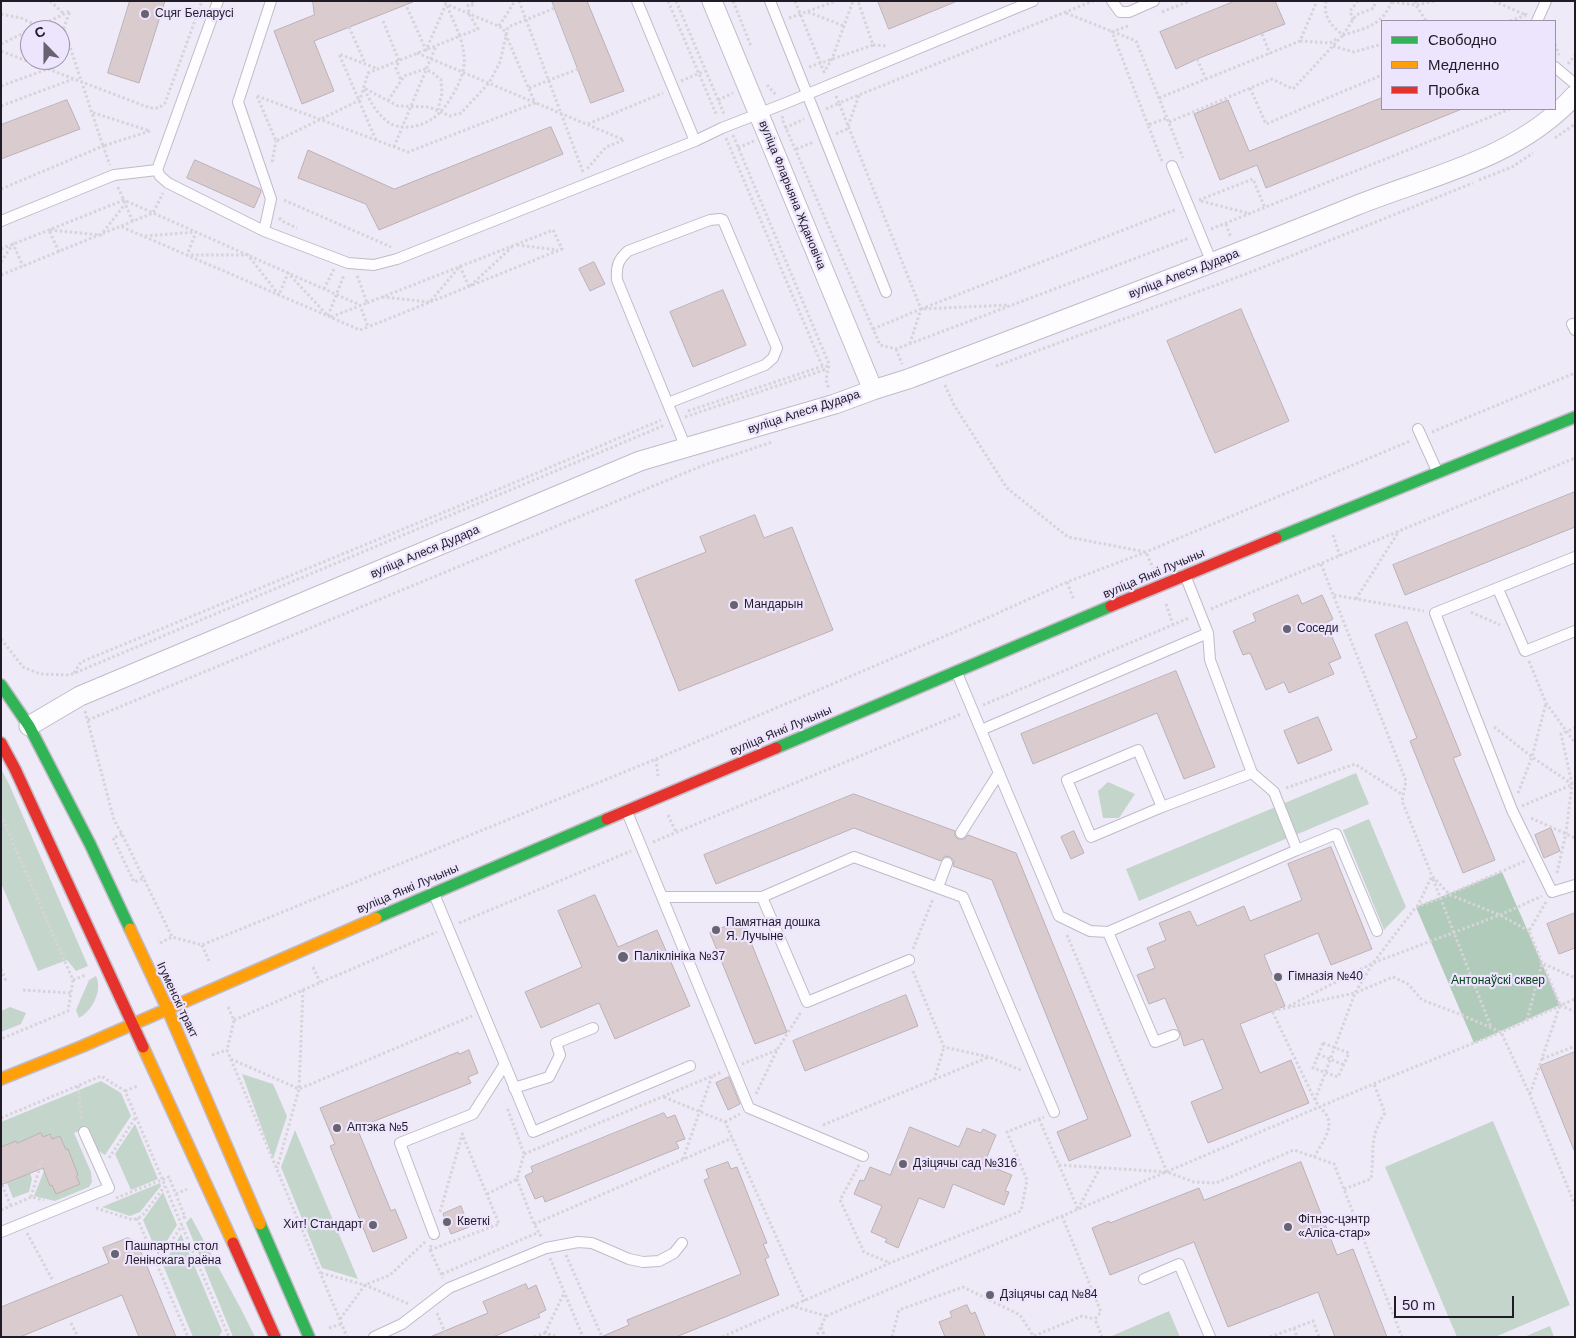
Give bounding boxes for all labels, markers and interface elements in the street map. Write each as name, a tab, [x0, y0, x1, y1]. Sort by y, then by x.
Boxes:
place label: Сцяг Беларусі	[155, 7, 234, 21]
marker: Сцяг Беларусі	[139, 8, 151, 20]
north arrow	[20, 20, 70, 70]
legend	[1381, 20, 1556, 110]
text: С	[32, 23, 47, 41]
text: Свободно	[1428, 31, 1497, 48]
text: Медленно	[1428, 56, 1499, 73]
text: Пробка	[1428, 81, 1479, 98]
street label: вуліца Фларыяна Ждановіча	[755, 118, 829, 272]
street label: вуліца Алеся Дудара	[1127, 246, 1241, 302]
street label: вуліца Алеся Дудара	[746, 387, 862, 437]
street label: вуліца Алеся Дудара	[368, 523, 482, 581]
street label: вуліца Янкі Лучыны	[1101, 546, 1207, 602]
place label: Мандарын	[744, 598, 803, 612]
marker: Мандарын	[728, 599, 740, 611]
place label: Соседи	[1297, 622, 1338, 636]
marker: Соседи	[1281, 623, 1293, 635]
street label: вуліца Янкі Лучыны	[728, 703, 834, 759]
street label: вуліца Янкі Лучыны	[355, 861, 461, 917]
place label: Памятная дошка Я. Лучыне	[726, 916, 820, 944]
marker: Памятная дошка Я. Лучыне	[710, 924, 722, 936]
marker: Паліклініка №37	[616, 950, 630, 964]
place label: Паліклініка №37	[634, 950, 725, 964]
street label: Ігуменскі тракт	[153, 960, 201, 1040]
place label: Гімназія №40	[1288, 970, 1363, 984]
marker: Гімназія №40	[1272, 971, 1284, 983]
park label: Антонаўскі сквер	[1451, 974, 1545, 988]
place label: Аптэка №5	[347, 1121, 408, 1135]
marker: Аптэка №5	[331, 1122, 343, 1134]
place label: Дзіцячы сад №316	[913, 1157, 1017, 1171]
marker: Дзіцячы сад №316	[897, 1158, 909, 1170]
place label: Фітнэс-цэнтр «Аліса-стар»	[1298, 1213, 1370, 1241]
place label: Кветкі	[457, 1215, 490, 1229]
marker: Кветкі	[441, 1216, 453, 1228]
place label: Хит! Стандарт	[283, 1218, 363, 1232]
marker: Хит! Стандарт	[367, 1219, 379, 1231]
marker: Фітнэс-цэнтр «Аліса-стар»	[1282, 1221, 1294, 1233]
place label: Пашпартны стол Ленінскага раёна	[125, 1240, 221, 1268]
marker: Пашпартны стол Ленінскага раёна	[109, 1248, 121, 1260]
scale bar	[1396, 1286, 1516, 1318]
place label: Дзіцячы сад №84	[1000, 1288, 1098, 1302]
marker: Дзіцячы сад №84	[984, 1289, 996, 1301]
text: 50 m	[1402, 1296, 1435, 1313]

